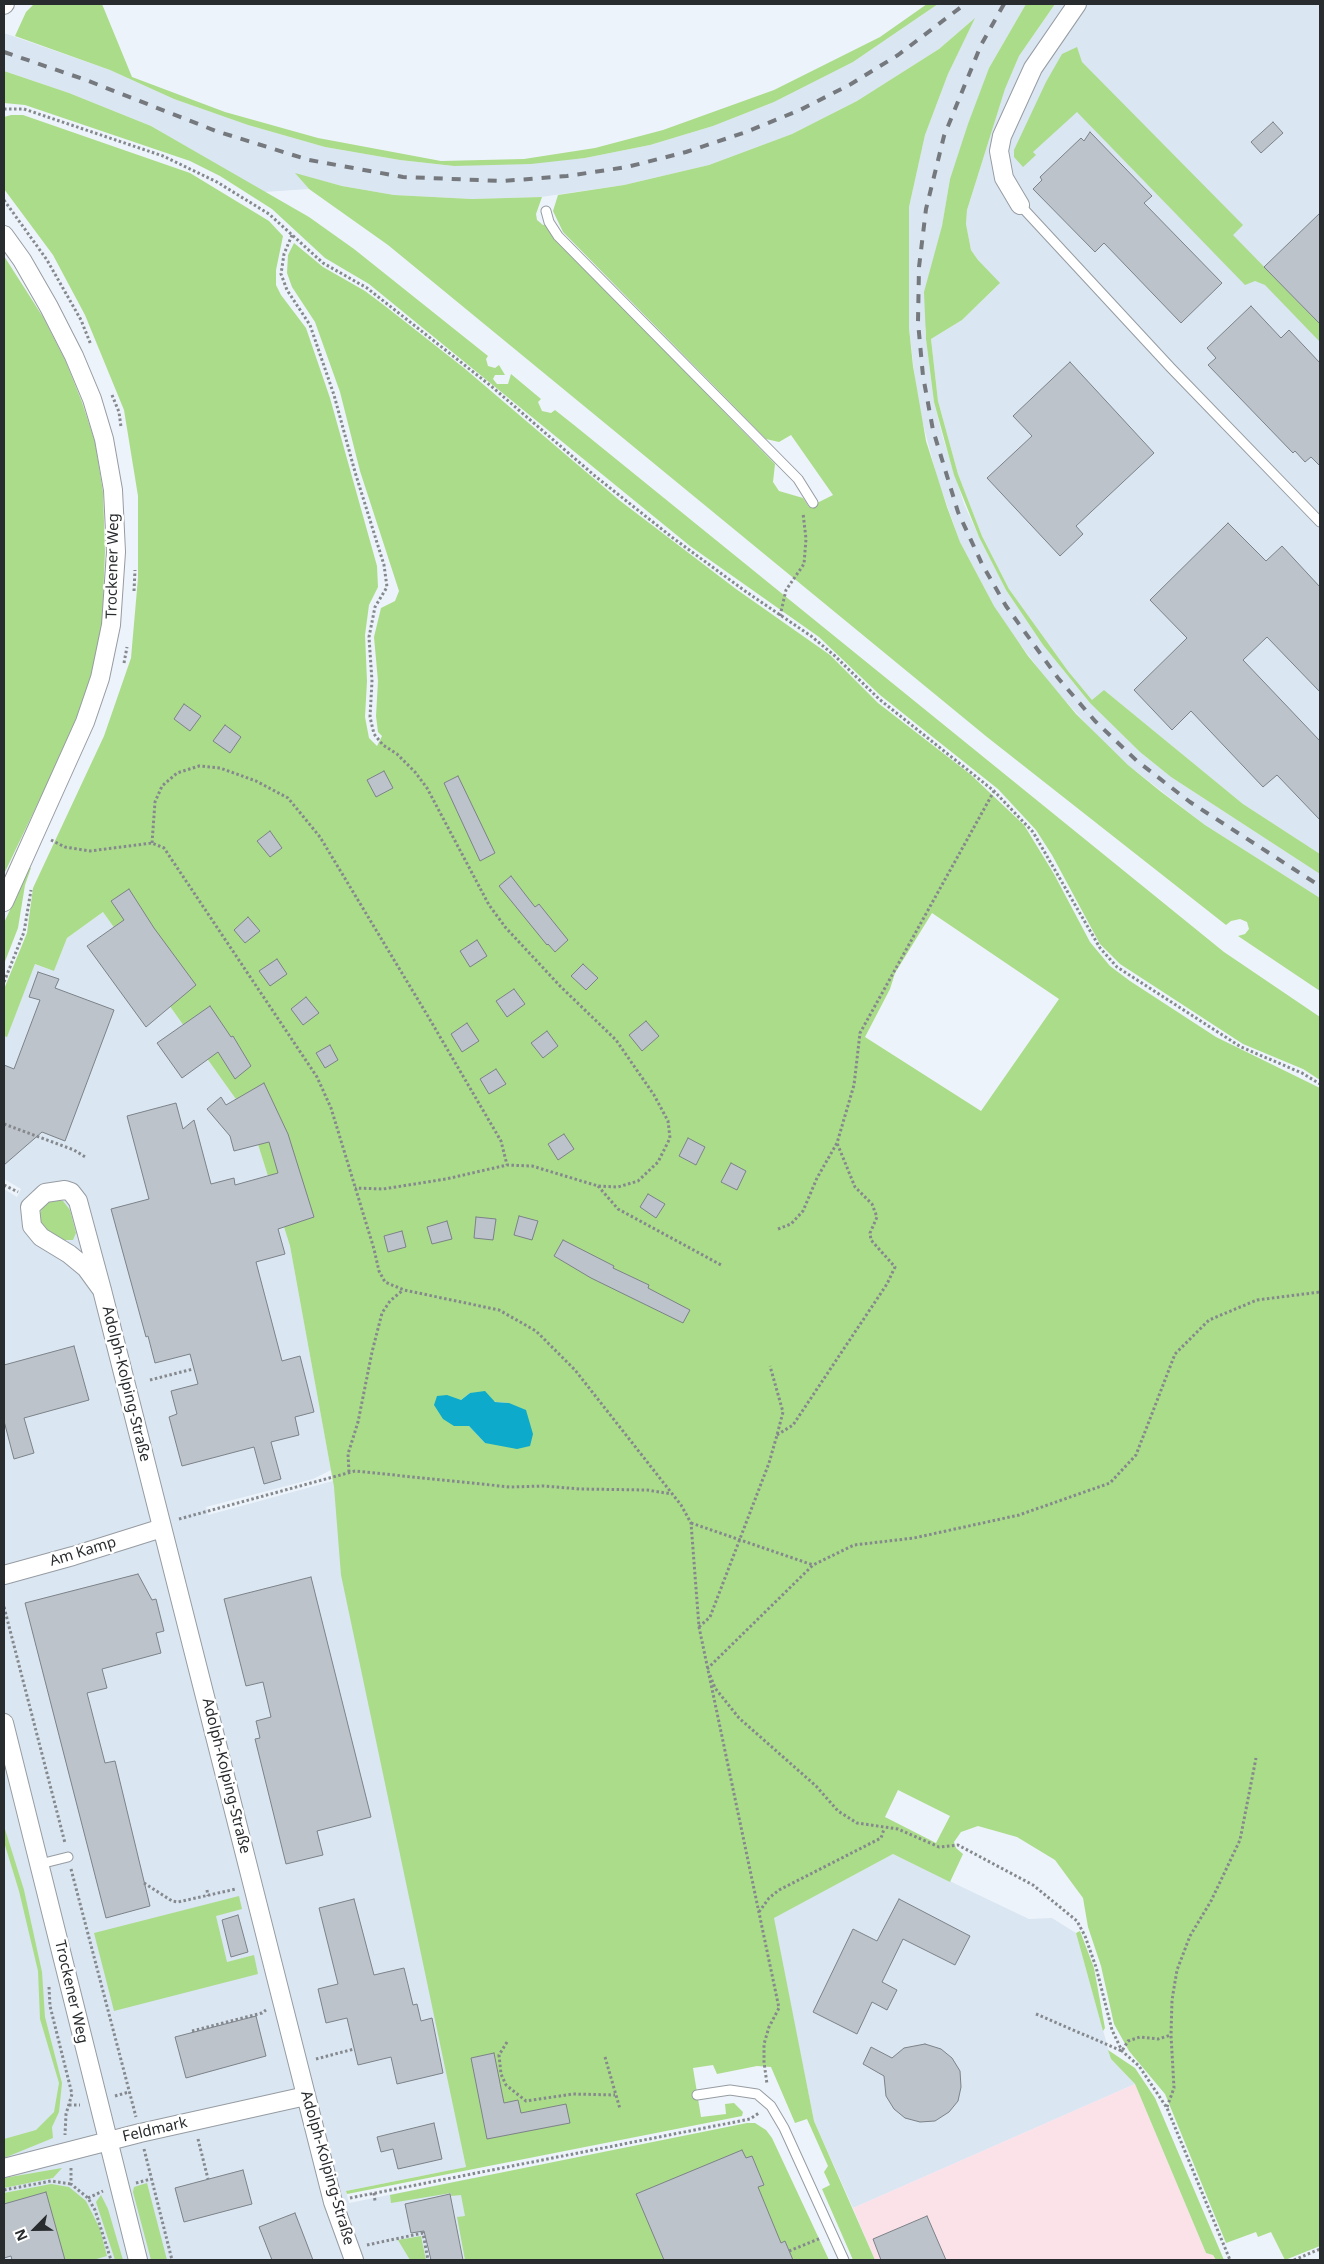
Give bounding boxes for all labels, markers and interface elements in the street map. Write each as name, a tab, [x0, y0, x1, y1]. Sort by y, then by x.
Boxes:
street label: Trockener Weg	[103, 513, 123, 619]
street label: Adolph-Kolping-Straße	[98, 1304, 154, 1464]
street label: Am Kamp	[48, 1533, 118, 1571]
street label: Adolph-Kolping-Straße	[198, 1696, 254, 1856]
street label: Trockener Weg	[50, 1939, 92, 2045]
street label: Adolph-Kolping-Straße	[296, 2089, 358, 2247]
street label: Feldmark	[121, 2114, 189, 2146]
north arrow	[10, 2204, 60, 2254]
text: N	[10, 2226, 32, 2244]

